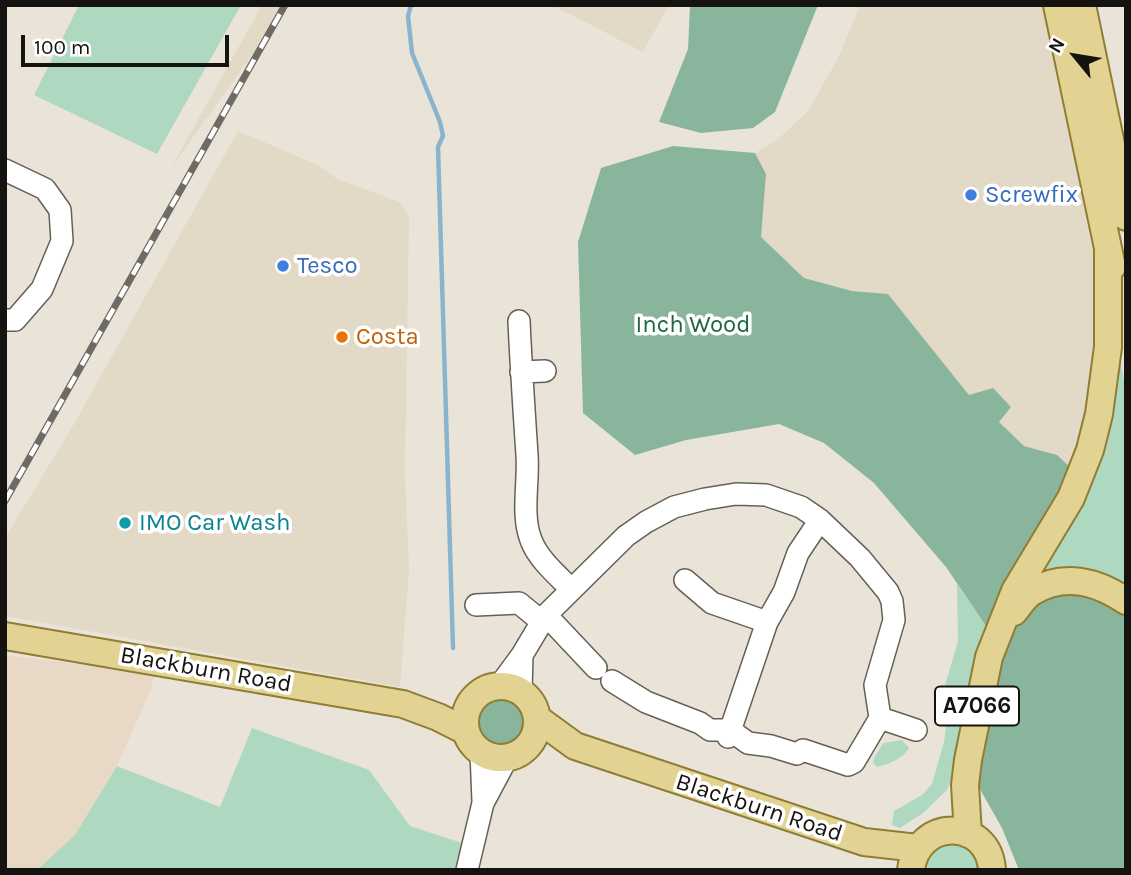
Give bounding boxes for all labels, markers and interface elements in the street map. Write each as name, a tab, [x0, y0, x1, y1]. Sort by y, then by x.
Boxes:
scale bar	[24, 21, 233, 65]
north arrow	[1040, 21, 1110, 91]
text: N	[1044, 34, 1070, 57]
text: 100 m	[34, 35, 91, 59]
place label: Screwfix	[985, 181, 1078, 209]
marker: Screwfix	[963, 187, 979, 203]
place label: Tesco	[297, 252, 358, 280]
marker: Tesco	[275, 258, 291, 274]
park label: Inch Wood	[636, 311, 750, 339]
place label: Costa	[356, 323, 419, 351]
marker: Costa	[334, 329, 350, 345]
place label: IMO Car Wash	[139, 509, 291, 537]
marker: IMO Car Wash	[117, 515, 133, 531]
street label: Blackburn Road	[118, 641, 294, 699]
road number: A7066	[935, 686, 1019, 726]
street label: Blackburn Road	[672, 767, 846, 849]

